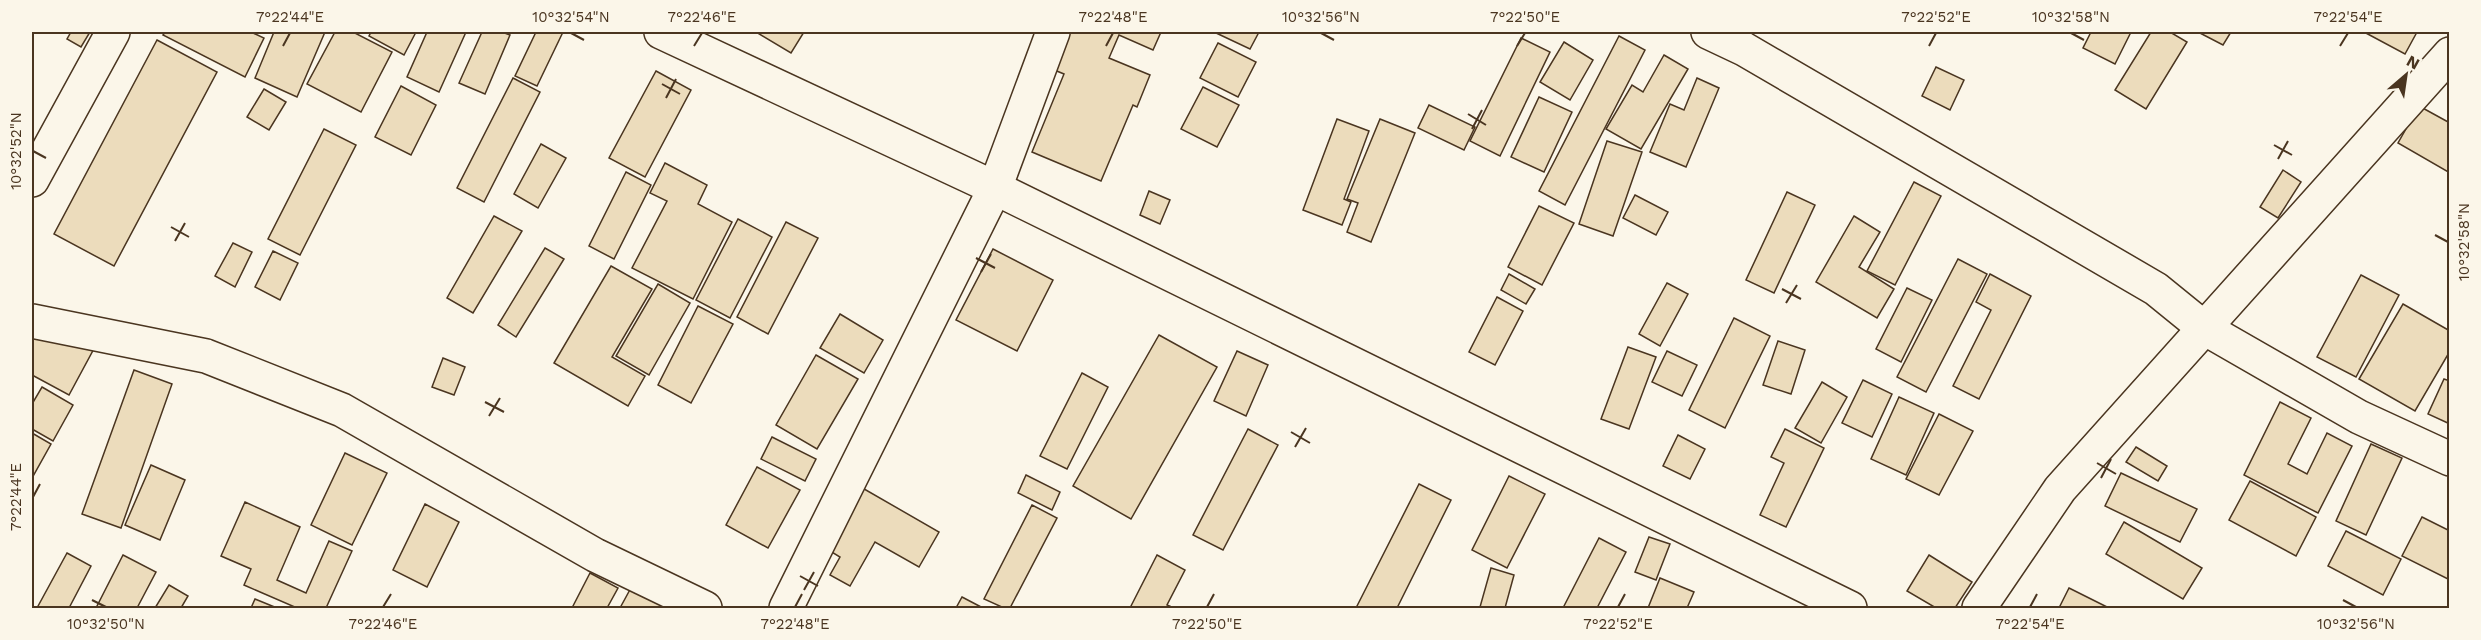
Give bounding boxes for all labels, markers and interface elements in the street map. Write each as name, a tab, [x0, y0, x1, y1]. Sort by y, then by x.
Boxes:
text: 7°22'44"E	[256, 8, 324, 26]
text: 10°32'54"N	[532, 8, 610, 26]
text: 7°22'46"E	[668, 8, 736, 26]
text: 7°22'48"E	[1079, 8, 1147, 26]
text: 10°32'56"N	[1282, 8, 1360, 26]
text: 7°22'50"E	[1490, 8, 1560, 26]
text: 7°22'52"E	[1901, 8, 1971, 26]
text: 10°32'58"N	[2032, 8, 2110, 26]
text: 7°22'54"E	[2313, 8, 2383, 26]
north arrow	[2376, 45, 2436, 105]
text: N	[2403, 51, 2423, 74]
text: 10°32'52"N	[7, 112, 25, 190]
text: 10°32'58"N	[2455, 203, 2473, 281]
text: 7°22'44"E	[7, 463, 25, 531]
text: 10°32'50"N	[67, 615, 145, 633]
text: 7°22'46"E	[349, 615, 417, 633]
text: 7°22'48"E	[761, 615, 829, 633]
text: 7°22'50"E	[1172, 615, 1242, 633]
text: 7°22'52"E	[1583, 615, 1653, 633]
text: 7°22'54"E	[1995, 615, 2065, 633]
text: 10°32'56"N	[2317, 615, 2395, 633]

